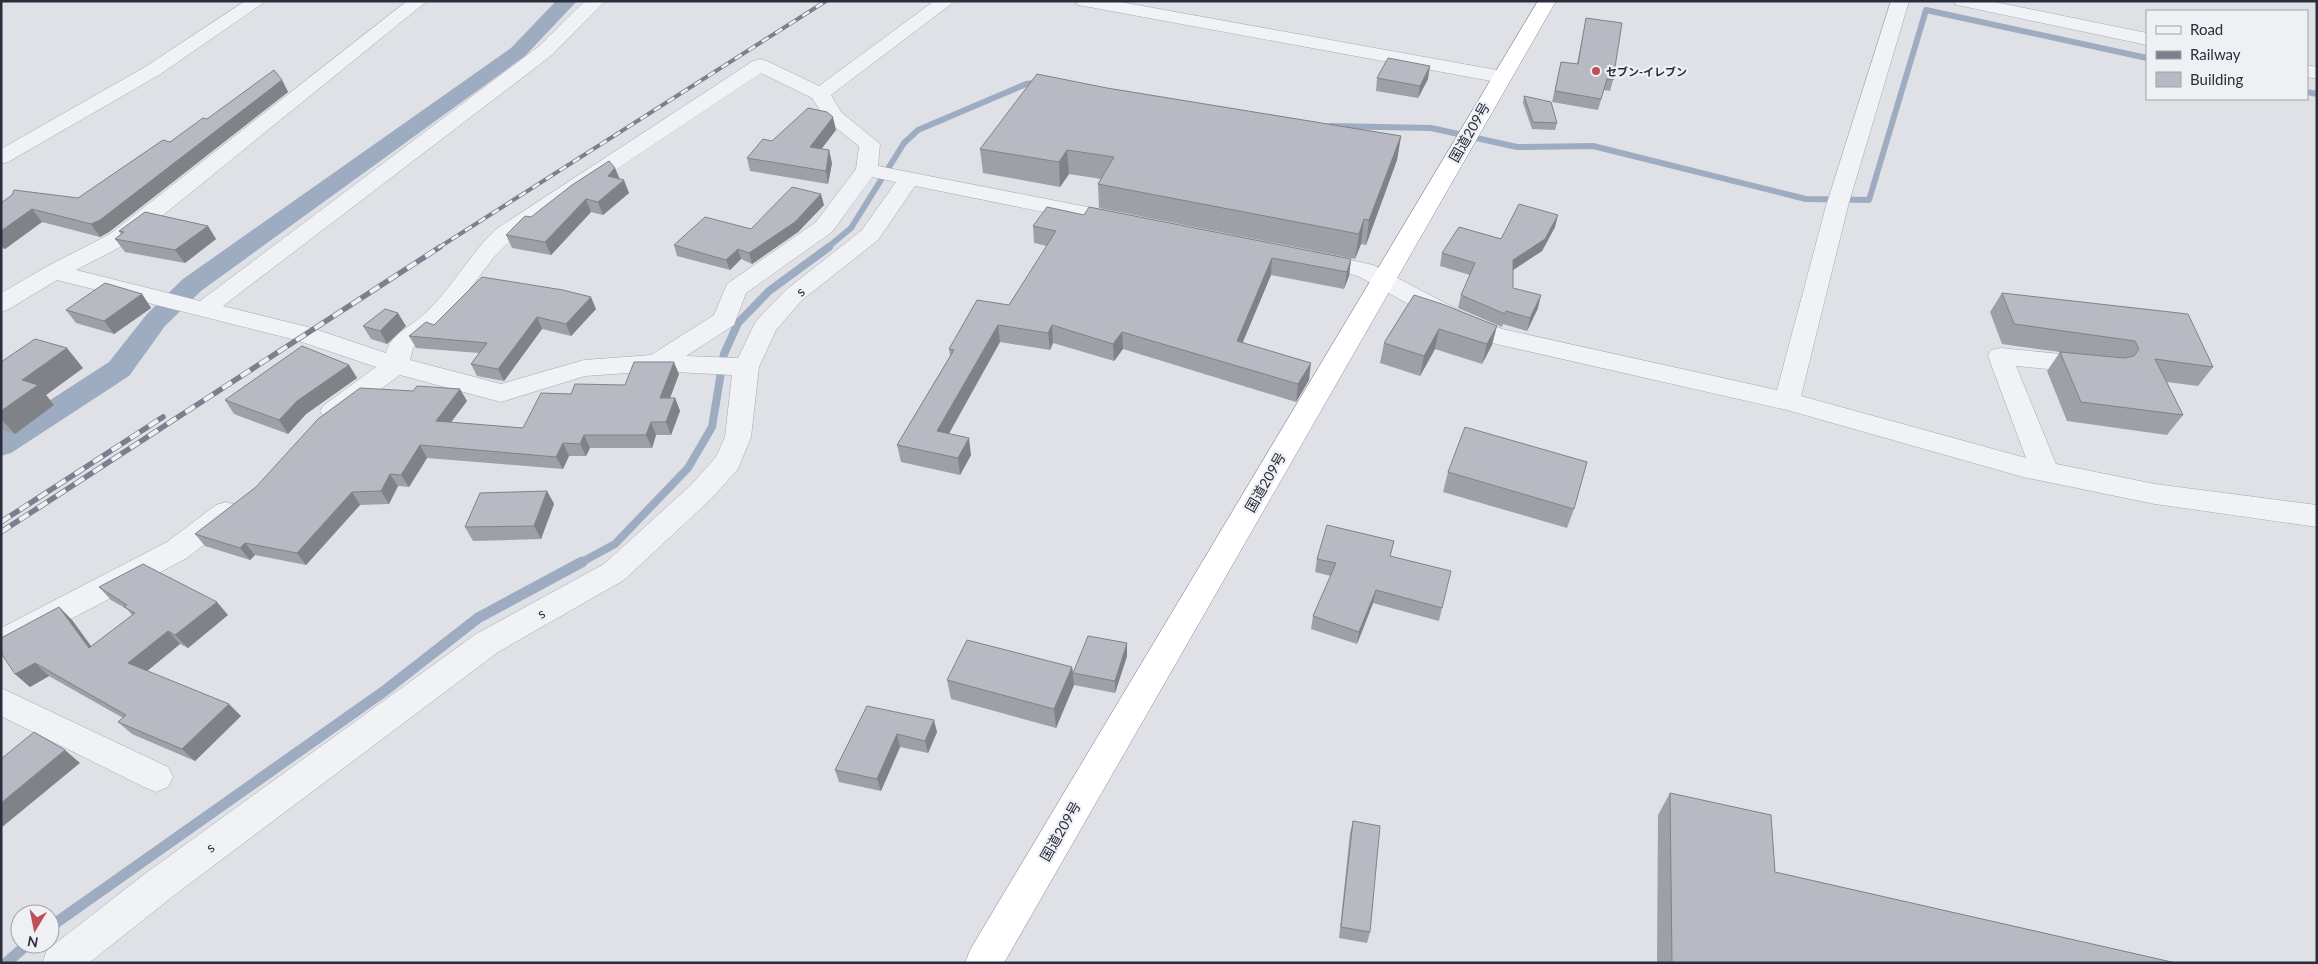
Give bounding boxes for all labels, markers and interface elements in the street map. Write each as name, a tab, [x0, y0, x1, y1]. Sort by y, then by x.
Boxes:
legend	[2146, 10, 2308, 100]
text: Road	[2190, 20, 2223, 38]
text: Railway	[2190, 45, 2241, 63]
marker: セブン-イレブン	[1590, 65, 1602, 77]
place label: セブン-イレブン	[1606, 65, 1687, 78]
text: Building	[2190, 70, 2243, 88]
street label: 国道209号	[1445, 99, 1493, 165]
street label: s	[792, 283, 808, 299]
street label: 国道209号	[1241, 449, 1289, 515]
street label: s	[534, 604, 548, 622]
street label: 国道209号	[1036, 798, 1084, 864]
street label: s	[203, 838, 217, 856]
north arrow	[10, 904, 60, 954]
text: N	[26, 933, 39, 952]

